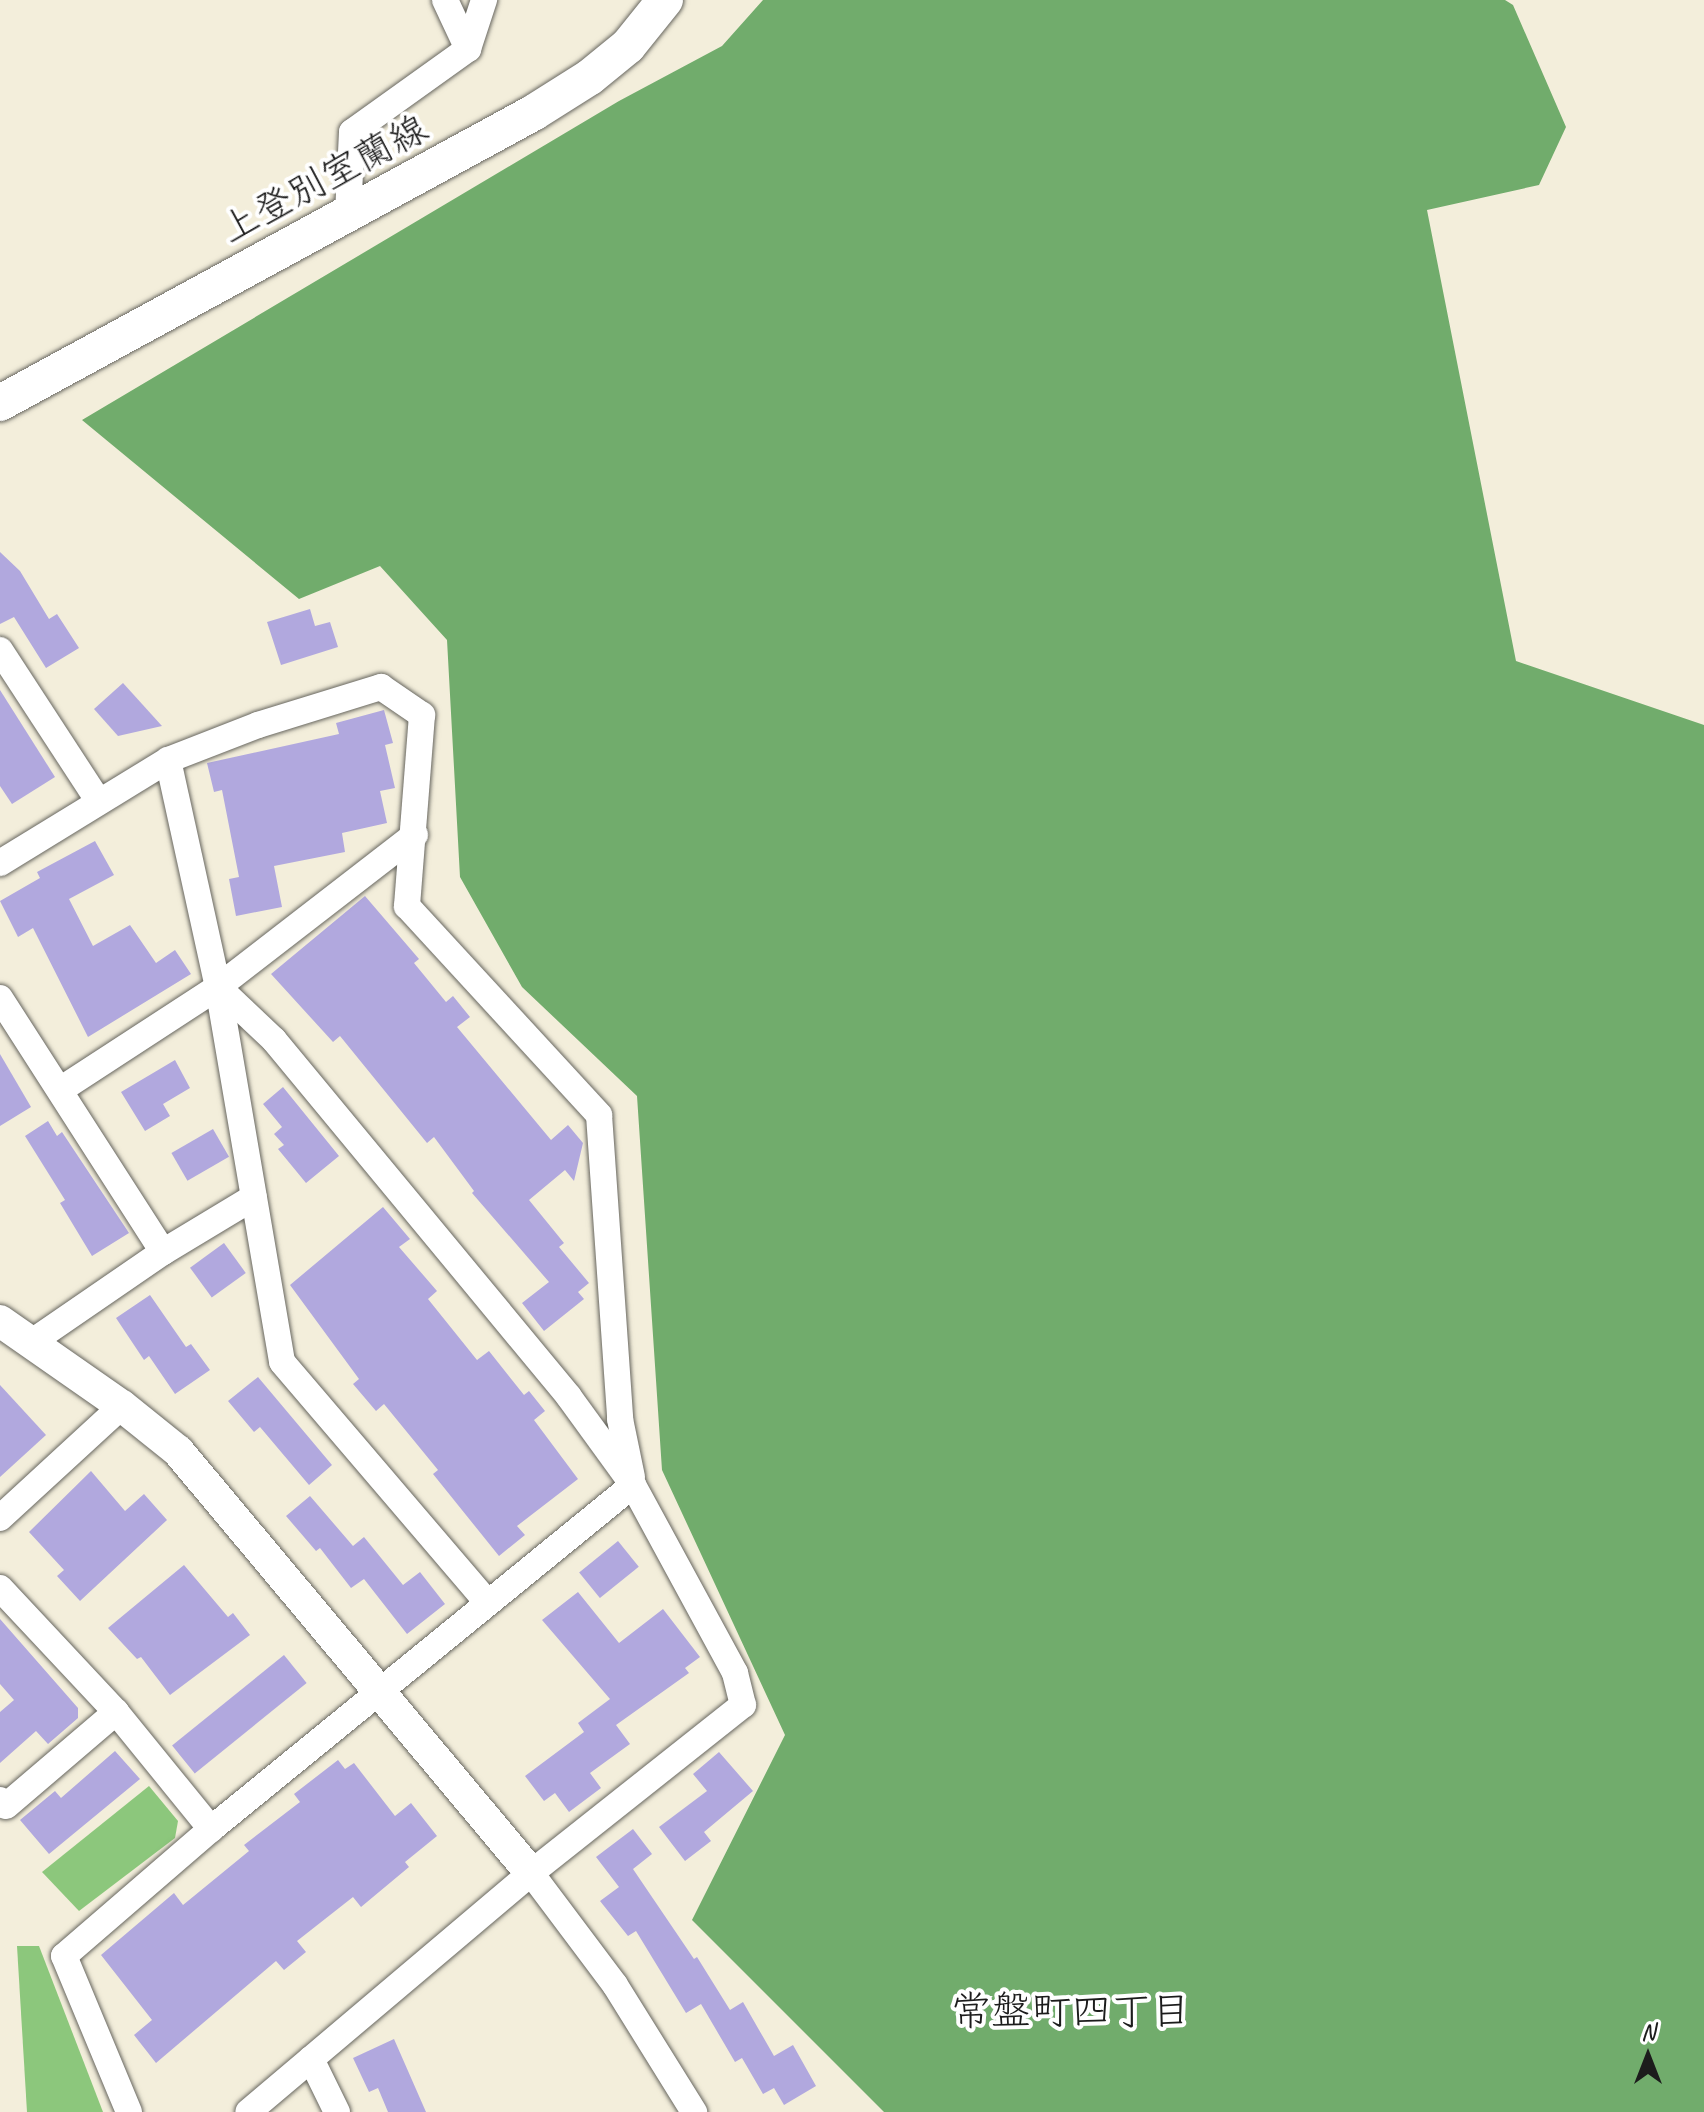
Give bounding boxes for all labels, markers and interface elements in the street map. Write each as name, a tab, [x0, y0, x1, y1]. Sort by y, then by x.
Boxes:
street label: 上登別室蘭線	[213, 105, 435, 253]
district label: 常盤町四丁目	[951, 1987, 1191, 2035]
north arrow	[1608, 2016, 1688, 2096]
text: N	[1641, 2018, 1655, 2046]

